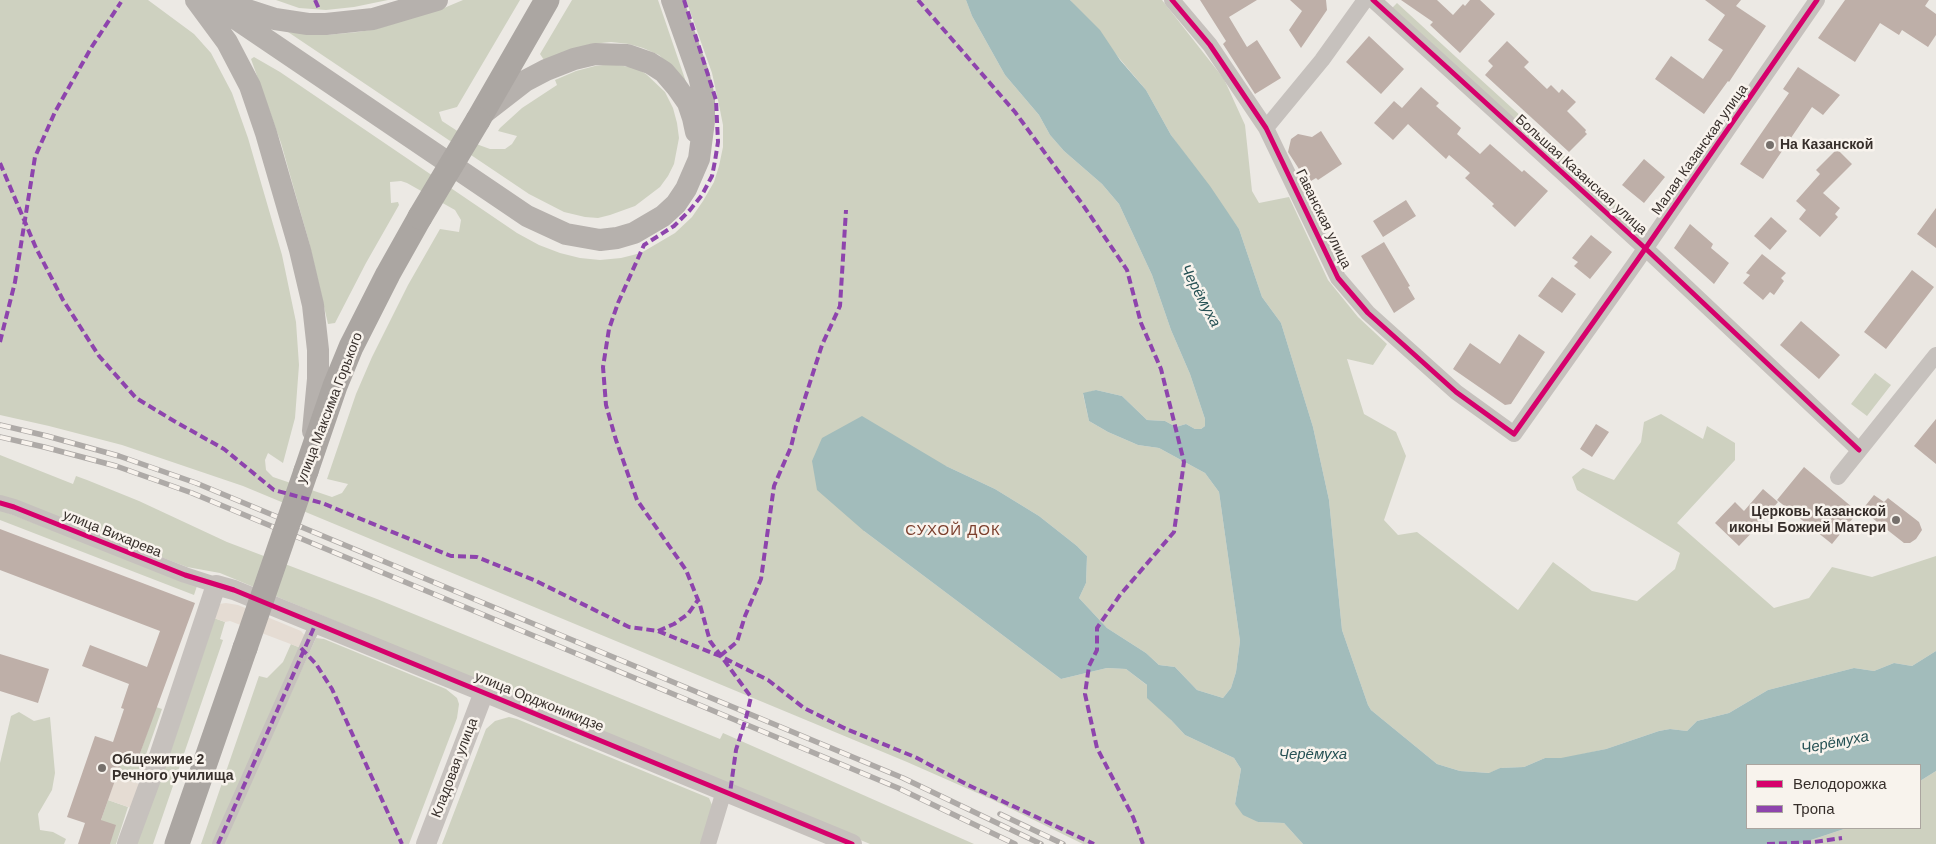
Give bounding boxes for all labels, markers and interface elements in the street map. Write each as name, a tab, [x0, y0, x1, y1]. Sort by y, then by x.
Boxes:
street label: Малая Казанская улица	[1648, 81, 1752, 219]
street label: Большая Казанская улица	[1512, 111, 1650, 239]
place label: На Казанской	[1780, 137, 1873, 153]
marker: На Казанской	[1764, 139, 1776, 151]
street label: Гаванская улица	[1292, 167, 1354, 271]
water label: Черёмуха	[1176, 262, 1224, 330]
street label: улица Максима Горького	[293, 330, 367, 486]
place label: Церковь Казанской иконы Божией Матери	[1729, 504, 1886, 536]
street label: улица Вихарева	[60, 507, 164, 561]
marker: Церковь Казанской иконы Божией Матери	[1890, 514, 1902, 526]
district label: СУХОЙ ДОК	[904, 522, 1002, 540]
street label: улица Орджоникидзе	[472, 668, 606, 736]
street label: Кладовая улица	[428, 716, 482, 820]
water label: Черёмуха	[1800, 728, 1870, 758]
water label: Черёмуха	[1279, 746, 1347, 764]
place label: Общежитие 2 Речного училища	[112, 752, 233, 784]
marker: Общежитие 2 Речного училища	[96, 762, 108, 774]
legend	[1746, 764, 1921, 829]
text: Велодорожка	[1793, 775, 1887, 792]
text: Тропа	[1793, 800, 1834, 817]

